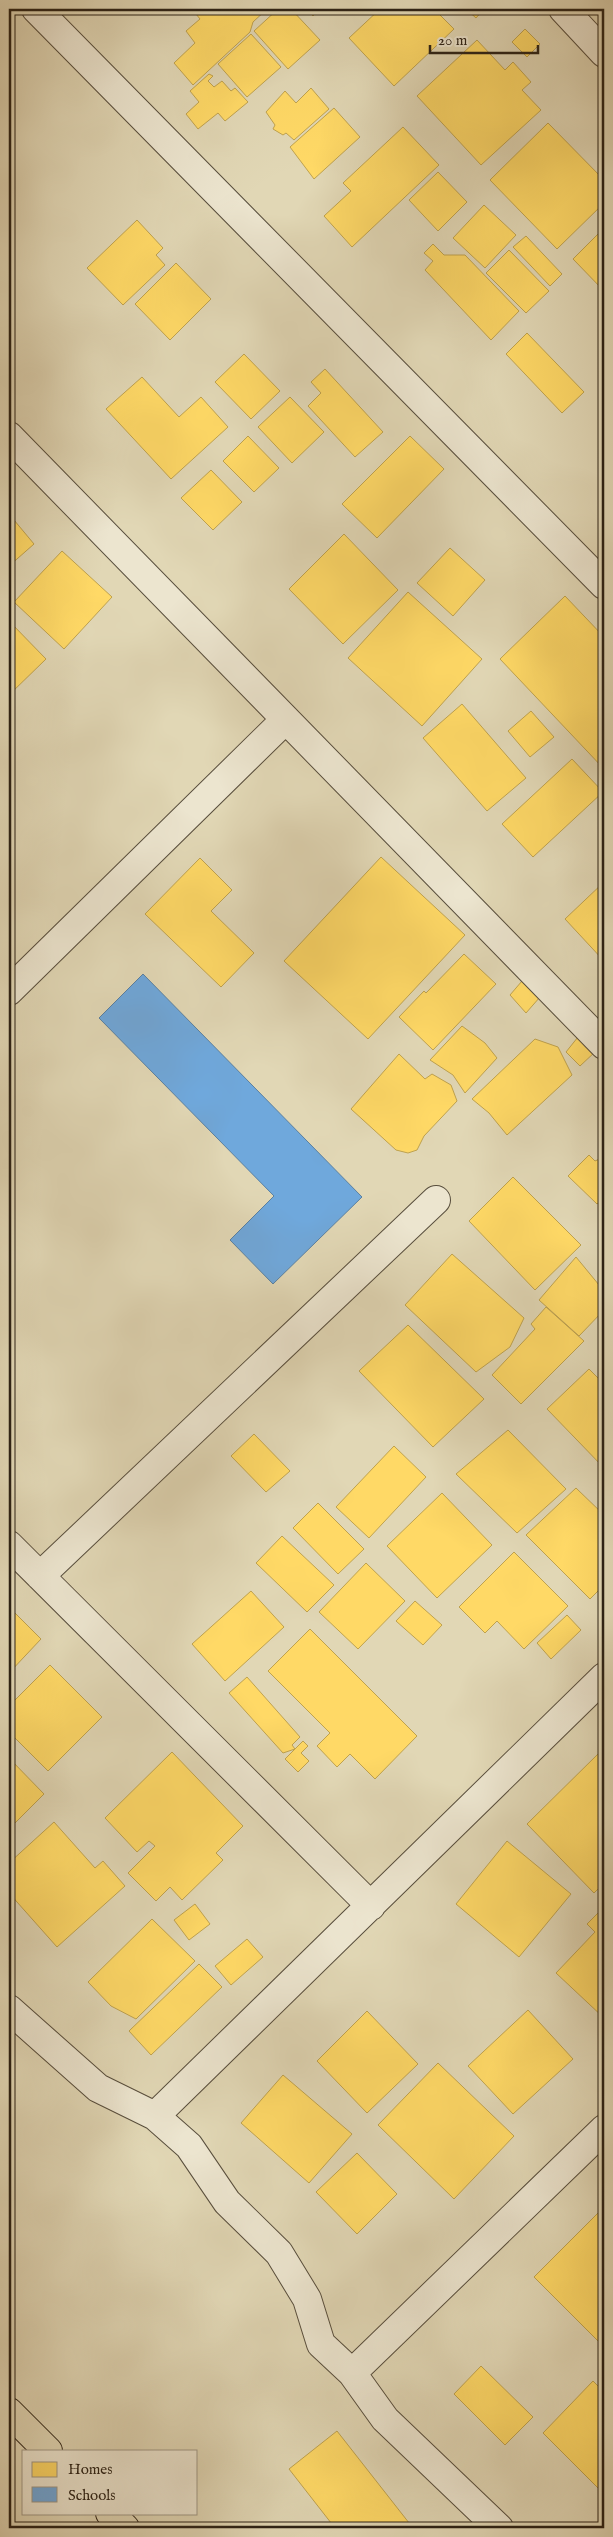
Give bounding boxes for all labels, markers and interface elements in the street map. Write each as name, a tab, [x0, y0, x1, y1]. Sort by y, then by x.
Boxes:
scale bar	[430, 22, 538, 54]
text: 20 m	[438, 31, 468, 50]
legend	[22, 2450, 198, 2514]
text: Homes	[68, 2460, 112, 2479]
text: Schools	[68, 2486, 116, 2505]

